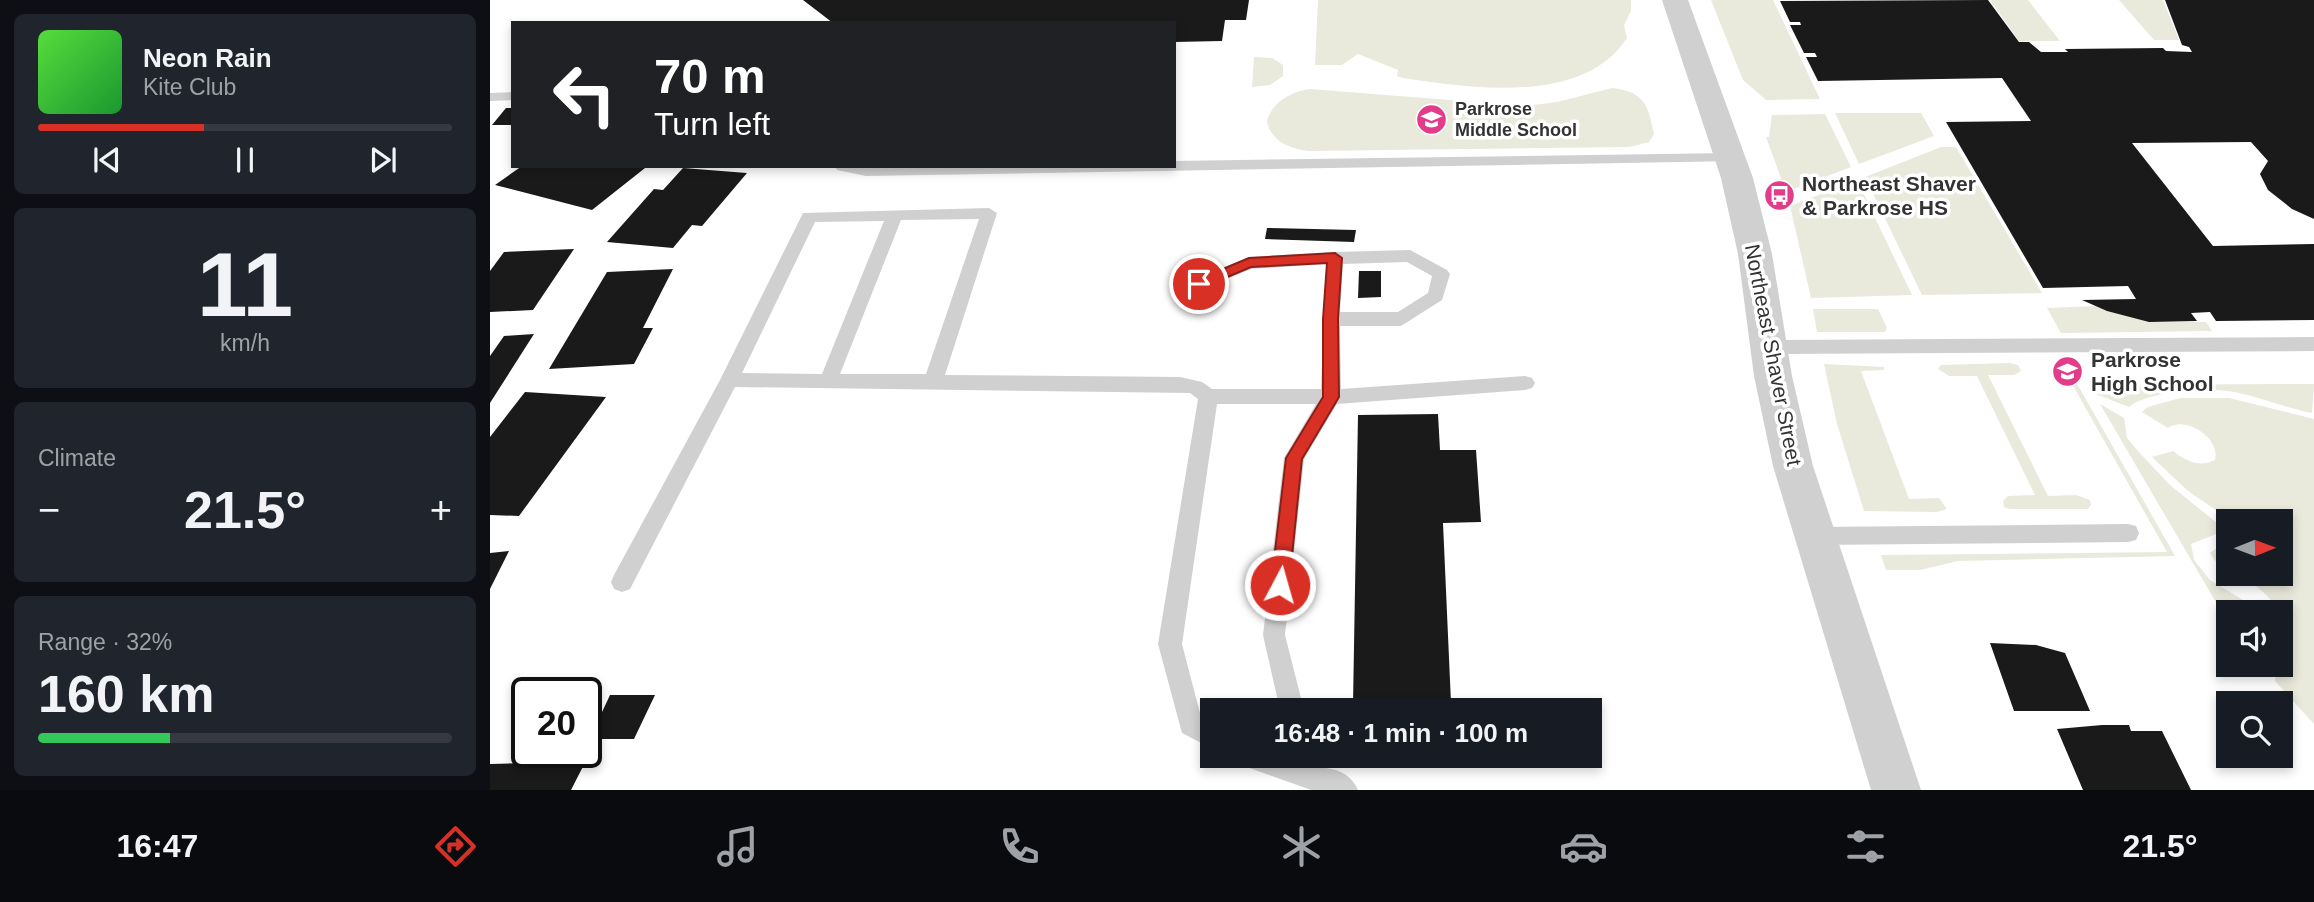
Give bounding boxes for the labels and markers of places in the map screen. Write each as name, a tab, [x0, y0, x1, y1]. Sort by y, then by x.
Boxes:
place label: Parkrose Middle School	[1455, 99, 1577, 140]
school or university icon: Parkrose Middle School	[1415, 102, 1449, 136]
place label: Northeast Shaver & Parkrose HS	[1802, 172, 1976, 219]
bus stop icon: Northeast Shaver & Parkrose HS	[1762, 179, 1796, 213]
pin	[1169, 254, 1229, 314]
place label: Parkrose High School	[2091, 348, 2214, 395]
school or university icon: Parkrose High School	[2051, 355, 2085, 389]

